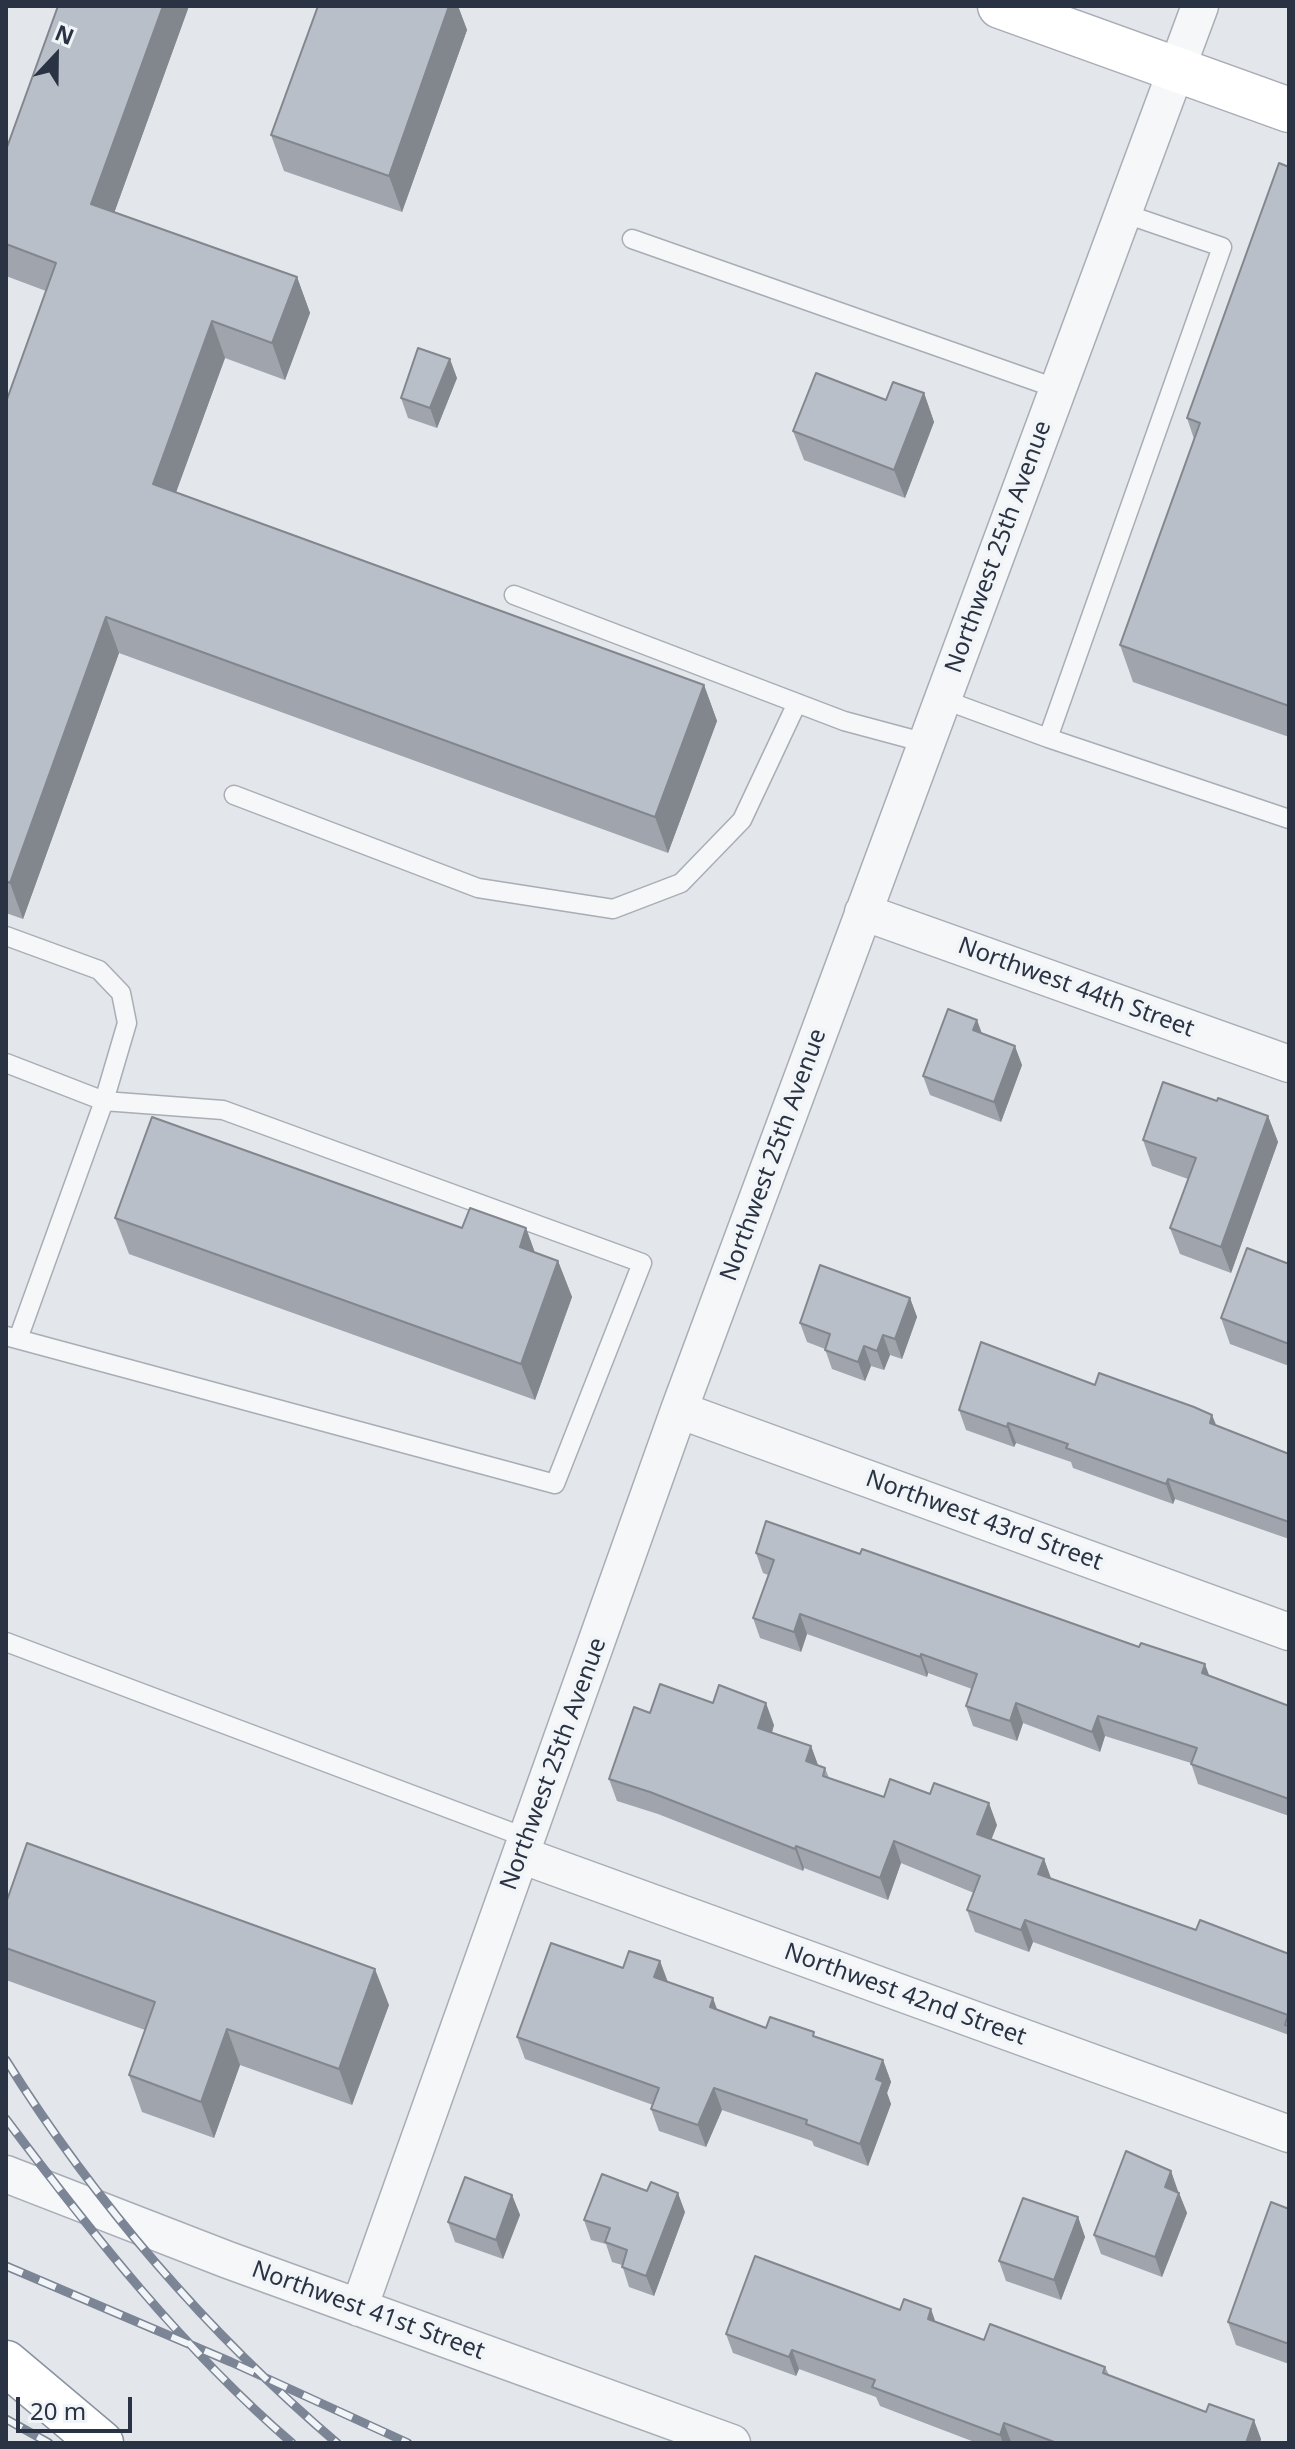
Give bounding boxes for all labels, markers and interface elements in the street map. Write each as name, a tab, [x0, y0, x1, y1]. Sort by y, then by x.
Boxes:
north arrow	[16, 16, 96, 96]
text: N	[51, 16, 79, 51]
street label: Northwest 25th Avenue	[940, 417, 1058, 677]
street label: Northwest 44th Street	[954, 932, 1198, 1044]
street label: Northwest 25th Avenue	[715, 1025, 833, 1285]
street label: Northwest 43rd Street	[862, 1465, 1106, 1577]
street label: Northwest 25th Avenue	[495, 1634, 613, 1894]
street label: Northwest 42nd Street	[780, 1938, 1030, 2052]
street label: Northwest 41st Street	[248, 2255, 488, 2367]
scale bar	[20, 2381, 136, 2431]
text: 20 m	[30, 2394, 86, 2427]

